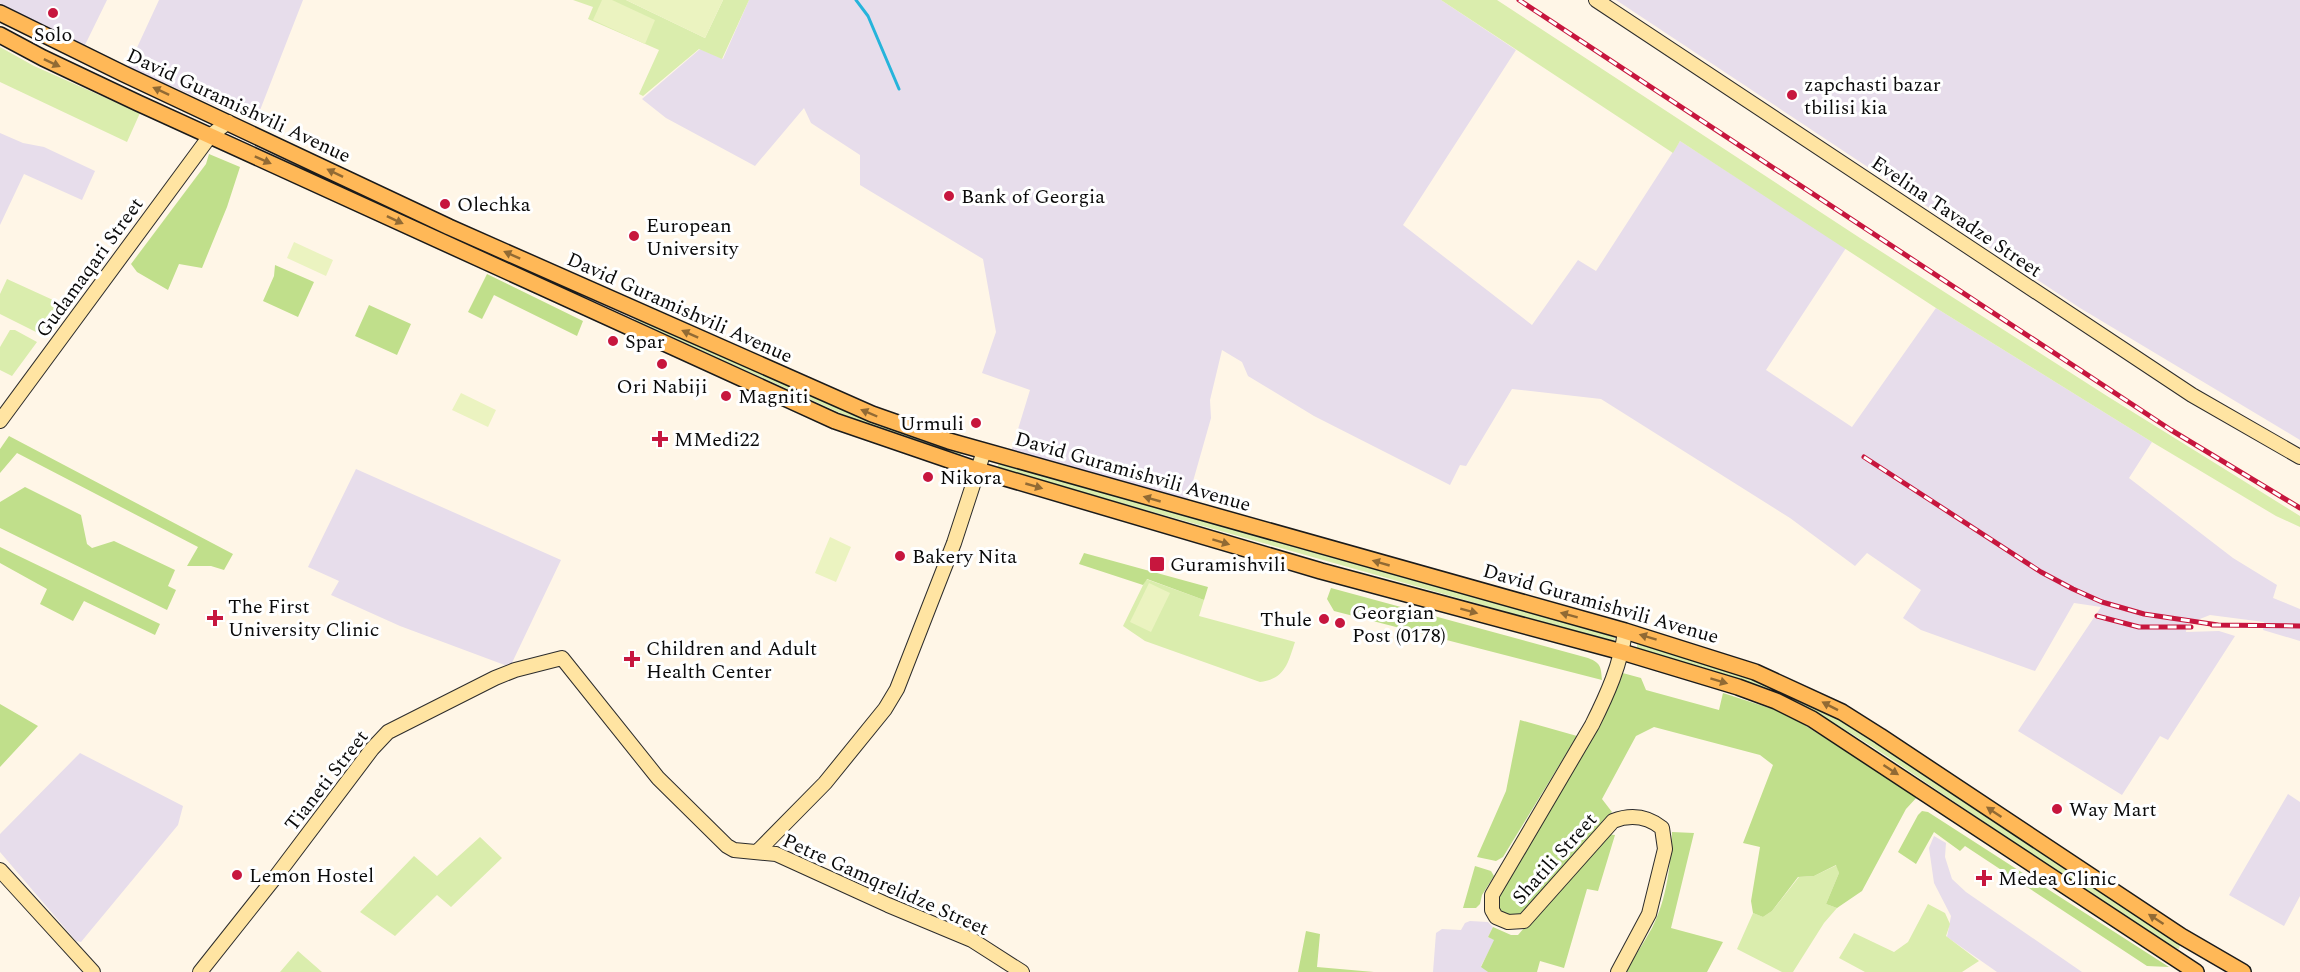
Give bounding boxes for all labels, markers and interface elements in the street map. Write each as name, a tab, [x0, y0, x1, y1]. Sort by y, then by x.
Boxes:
marker: Solo	[46, 6, 60, 20]
place label: Solo	[34, 20, 72, 50]
street label: David Guramishvili Avenue	[122, 41, 356, 171]
one-way arrow	[43, 58, 60, 67]
place label: zapchasti bazar tbilisi kia	[1804, 70, 1941, 123]
one-way arrow	[152, 86, 170, 95]
marker: zapchasti bazar tbilisi kia	[1785, 88, 1799, 102]
street label: Evelina Tavadze Street	[1865, 148, 2048, 285]
one-way arrow	[255, 155, 273, 165]
one-way arrow	[326, 169, 343, 178]
place label: Bank of Georgia	[961, 182, 1105, 212]
marker: Bank of Georgia	[942, 189, 956, 203]
place label: Olechka	[457, 190, 531, 220]
street label: Gudamaqari Street	[29, 191, 151, 344]
marker: Olechka	[438, 197, 452, 211]
place label: European University	[646, 211, 740, 264]
one-way arrow	[387, 216, 404, 225]
marker: European University	[627, 229, 641, 243]
street label: David Guramishvili Avenue	[562, 245, 797, 371]
one-way arrow	[503, 251, 520, 260]
place label: Spar	[625, 327, 665, 357]
one-way arrow	[681, 329, 699, 339]
marker: Spar	[606, 334, 620, 348]
marker: Ori Nabiji	[655, 357, 669, 371]
place label: Ori Nabiji	[617, 372, 707, 402]
place label: Magniti	[738, 382, 809, 412]
marker: Magniti	[719, 389, 733, 403]
one-way arrow	[859, 408, 877, 418]
place label: Urmuli	[900, 409, 964, 439]
marker: Urmuli	[969, 416, 983, 430]
street label: David Guramishvili Avenue	[1011, 424, 1254, 520]
place label: MMedi22	[674, 425, 759, 455]
marker: MMedi22	[651, 430, 669, 448]
place label: Nikora	[940, 463, 1002, 493]
marker: Nikora	[921, 470, 935, 484]
one-way arrow	[1025, 482, 1043, 491]
one-way arrow	[1143, 494, 1161, 503]
one-way arrow	[1212, 538, 1230, 547]
place label: Bakery Nita	[912, 542, 1017, 572]
marker: Bakery Nita	[893, 549, 907, 563]
place label: Guramishvili	[1170, 550, 1286, 580]
marker: Guramishvili	[1148, 555, 1166, 573]
street label: David Guramishvili Avenue	[1479, 556, 1722, 652]
one-way arrow	[1372, 558, 1390, 567]
place label: The First University Clinic	[228, 592, 379, 645]
place label: Georgian Post (0178)	[1352, 598, 1446, 651]
place label: Thule	[1260, 605, 1312, 635]
one-way arrow	[1460, 607, 1478, 616]
marker: The First University Clinic	[206, 609, 224, 627]
one-way arrow	[1559, 610, 1577, 619]
marker: Thule	[1317, 612, 1331, 626]
marker: Georgian Post (0178)	[1333, 616, 1347, 630]
one-way arrow	[1639, 632, 1657, 641]
place label: Children and Adult Health Center	[646, 634, 817, 687]
marker: Children and Adult Health Center	[623, 650, 641, 668]
one-way arrow	[1710, 677, 1728, 686]
one-way arrow	[1821, 701, 1838, 711]
street label: Tianeti Street	[278, 723, 376, 838]
one-way arrow	[1883, 764, 1899, 775]
place label: Way Mart	[2069, 795, 2156, 825]
marker: Way Mart	[2050, 802, 2064, 816]
street label: Shatili Street	[1505, 806, 1604, 911]
one-way arrow	[1986, 806, 2002, 818]
street label: Petre Gamqrelidze Street	[778, 826, 994, 944]
place label: Lemon Hostel	[249, 861, 374, 891]
place label: Medea Clinic	[1998, 864, 2117, 894]
marker: Lemon Hostel	[230, 868, 244, 882]
marker: Medea Clinic	[1975, 869, 1993, 887]
one-way arrow	[2148, 914, 2165, 925]

